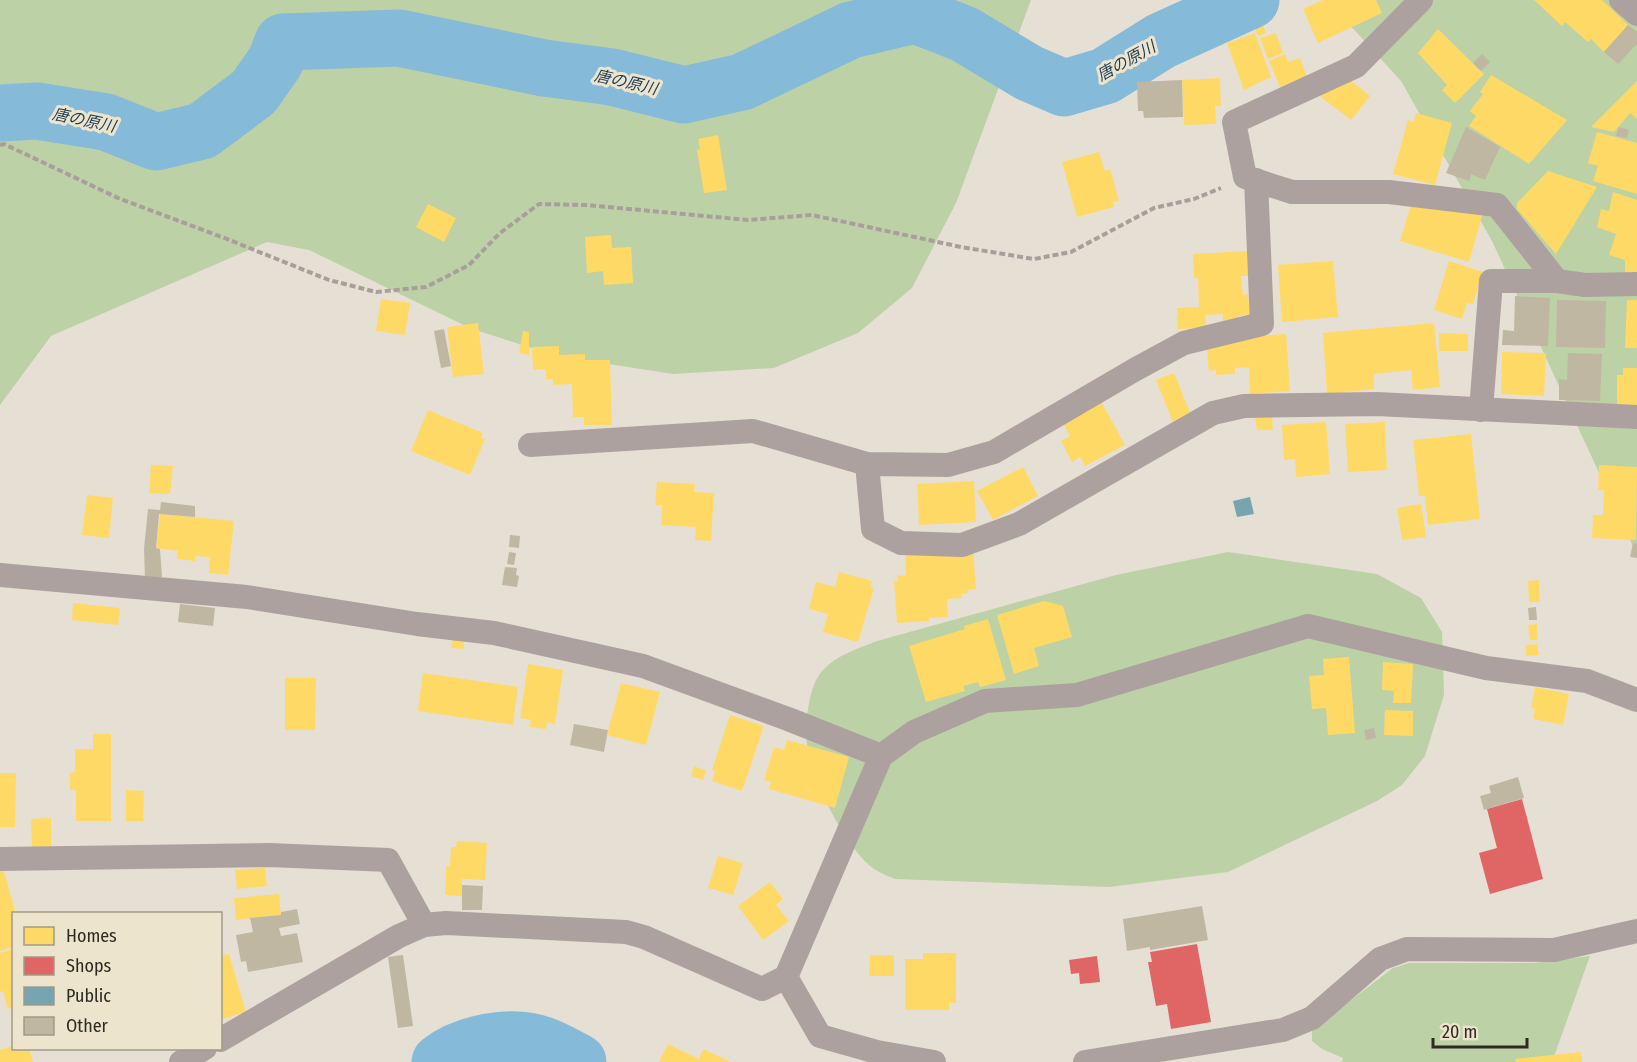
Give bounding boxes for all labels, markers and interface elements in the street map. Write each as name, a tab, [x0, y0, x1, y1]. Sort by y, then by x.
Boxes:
water label: 唐の原川	[1093, 36, 1160, 85]
water label: 唐の原川	[593, 66, 661, 99]
water label: 唐の原川	[51, 104, 119, 136]
legend	[12, 912, 222, 1050]
text: Homes	[66, 925, 117, 947]
text: Shops	[66, 955, 111, 977]
text: Public	[66, 985, 111, 1007]
scale bar	[1433, 1011, 1528, 1049]
text: Other	[66, 1015, 109, 1037]
text: 20 m	[1442, 1021, 1477, 1043]

